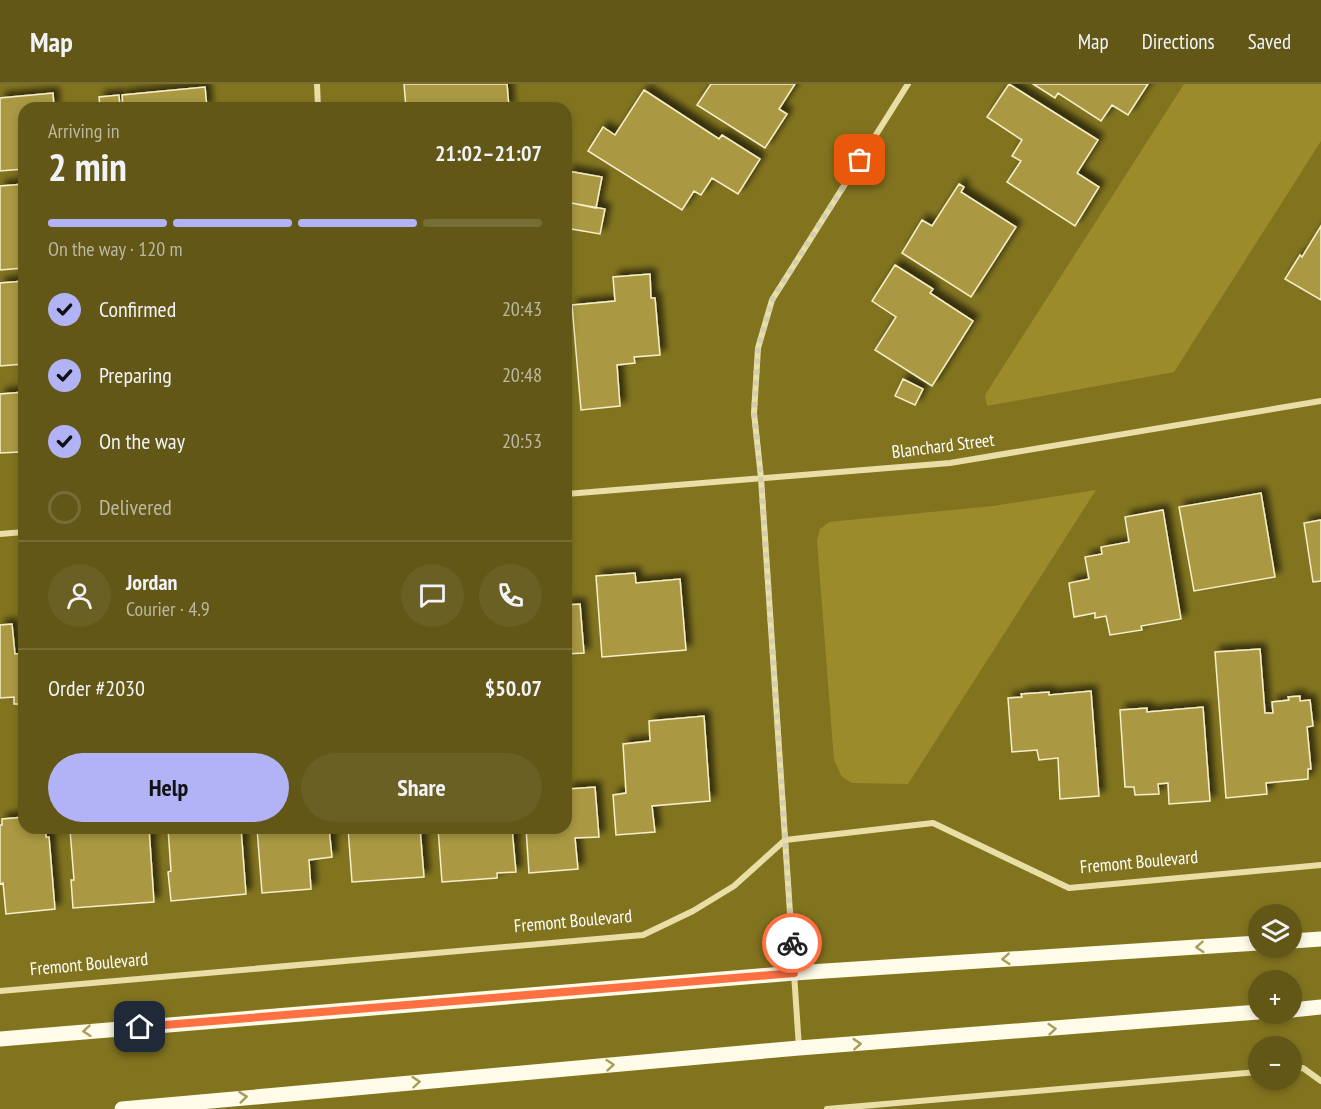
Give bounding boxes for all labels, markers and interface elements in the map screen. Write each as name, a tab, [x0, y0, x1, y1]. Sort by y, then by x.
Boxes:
text: Map	[30, 23, 73, 60]
text: Map	[1078, 28, 1109, 55]
text: Directions	[1142, 28, 1215, 55]
text: Saved	[1248, 28, 1291, 55]
text: Arriving in	[48, 118, 120, 144]
pin	[834, 134, 885, 185]
text: 21:02–21:07	[435, 139, 542, 167]
text: 2 min	[48, 141, 127, 192]
icon: bag	[843, 143, 876, 176]
text: On the way · 120 m	[48, 236, 183, 262]
icon: check	[48, 293, 81, 326]
text: Confirmed	[99, 295, 176, 323]
text: 20:43	[502, 296, 542, 322]
icon: check	[48, 359, 81, 392]
text: Preparing	[99, 361, 172, 389]
text: 20:48	[502, 362, 542, 388]
icon: check	[48, 425, 81, 458]
text: On the way	[99, 427, 185, 455]
text: 20:53	[502, 428, 542, 454]
street label: Blanchard Street	[890, 428, 996, 463]
text: Delivered	[99, 493, 172, 521]
button: person	[48, 564, 111, 627]
button: chat	[401, 564, 464, 627]
button: phone	[479, 564, 542, 627]
text: Jordan	[126, 568, 177, 596]
text: Courier · 4.9	[126, 596, 210, 622]
text: Order #2030	[48, 674, 145, 702]
text: $50.07	[485, 674, 542, 702]
button: Help	[48, 753, 289, 822]
button: Share	[301, 753, 542, 822]
street label: Fremont Boulevard	[1079, 845, 1199, 878]
street label: Fremont Boulevard	[513, 904, 633, 937]
map controls	[1248, 904, 1302, 1090]
button: layers	[1248, 904, 1302, 958]
courier	[762, 913, 822, 973]
icon: bike	[776, 927, 809, 960]
one-way arrow	[1196, 940, 1205, 953]
street label: Fremont Boulevard	[29, 947, 149, 980]
one-way arrow	[1001, 953, 1010, 966]
button: +	[1248, 970, 1302, 1024]
pin	[114, 1001, 165, 1052]
icon: home	[123, 1010, 156, 1043]
one-way arrow	[1047, 1023, 1056, 1036]
one-way arrow	[83, 1025, 92, 1038]
button: −	[1248, 1036, 1302, 1090]
one-way arrow	[853, 1038, 862, 1051]
one-way arrow	[606, 1059, 615, 1072]
one-way arrow	[411, 1076, 421, 1089]
one-way arrow	[239, 1091, 248, 1104]

